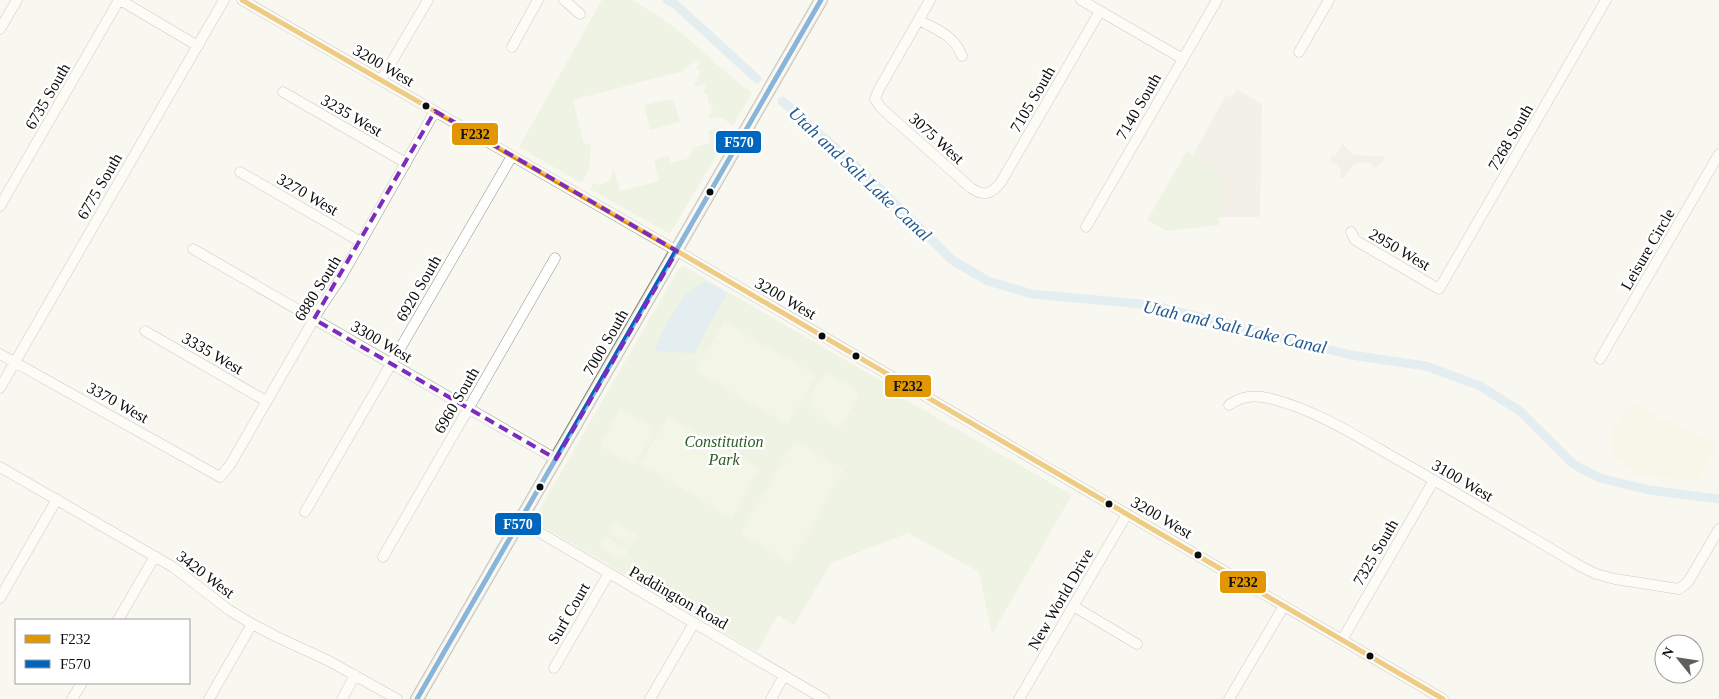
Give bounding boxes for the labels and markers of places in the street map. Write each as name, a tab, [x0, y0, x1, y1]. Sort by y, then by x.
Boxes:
unlabelled marker	[421, 101, 431, 111]
unlabelled marker	[705, 187, 715, 197]
unlabelled marker	[817, 331, 827, 341]
unlabelled marker	[851, 351, 861, 361]
unlabelled marker	[535, 482, 545, 492]
unlabelled marker	[1104, 499, 1114, 509]
unlabelled marker	[1193, 550, 1203, 560]
unlabelled marker	[1365, 651, 1375, 661]

